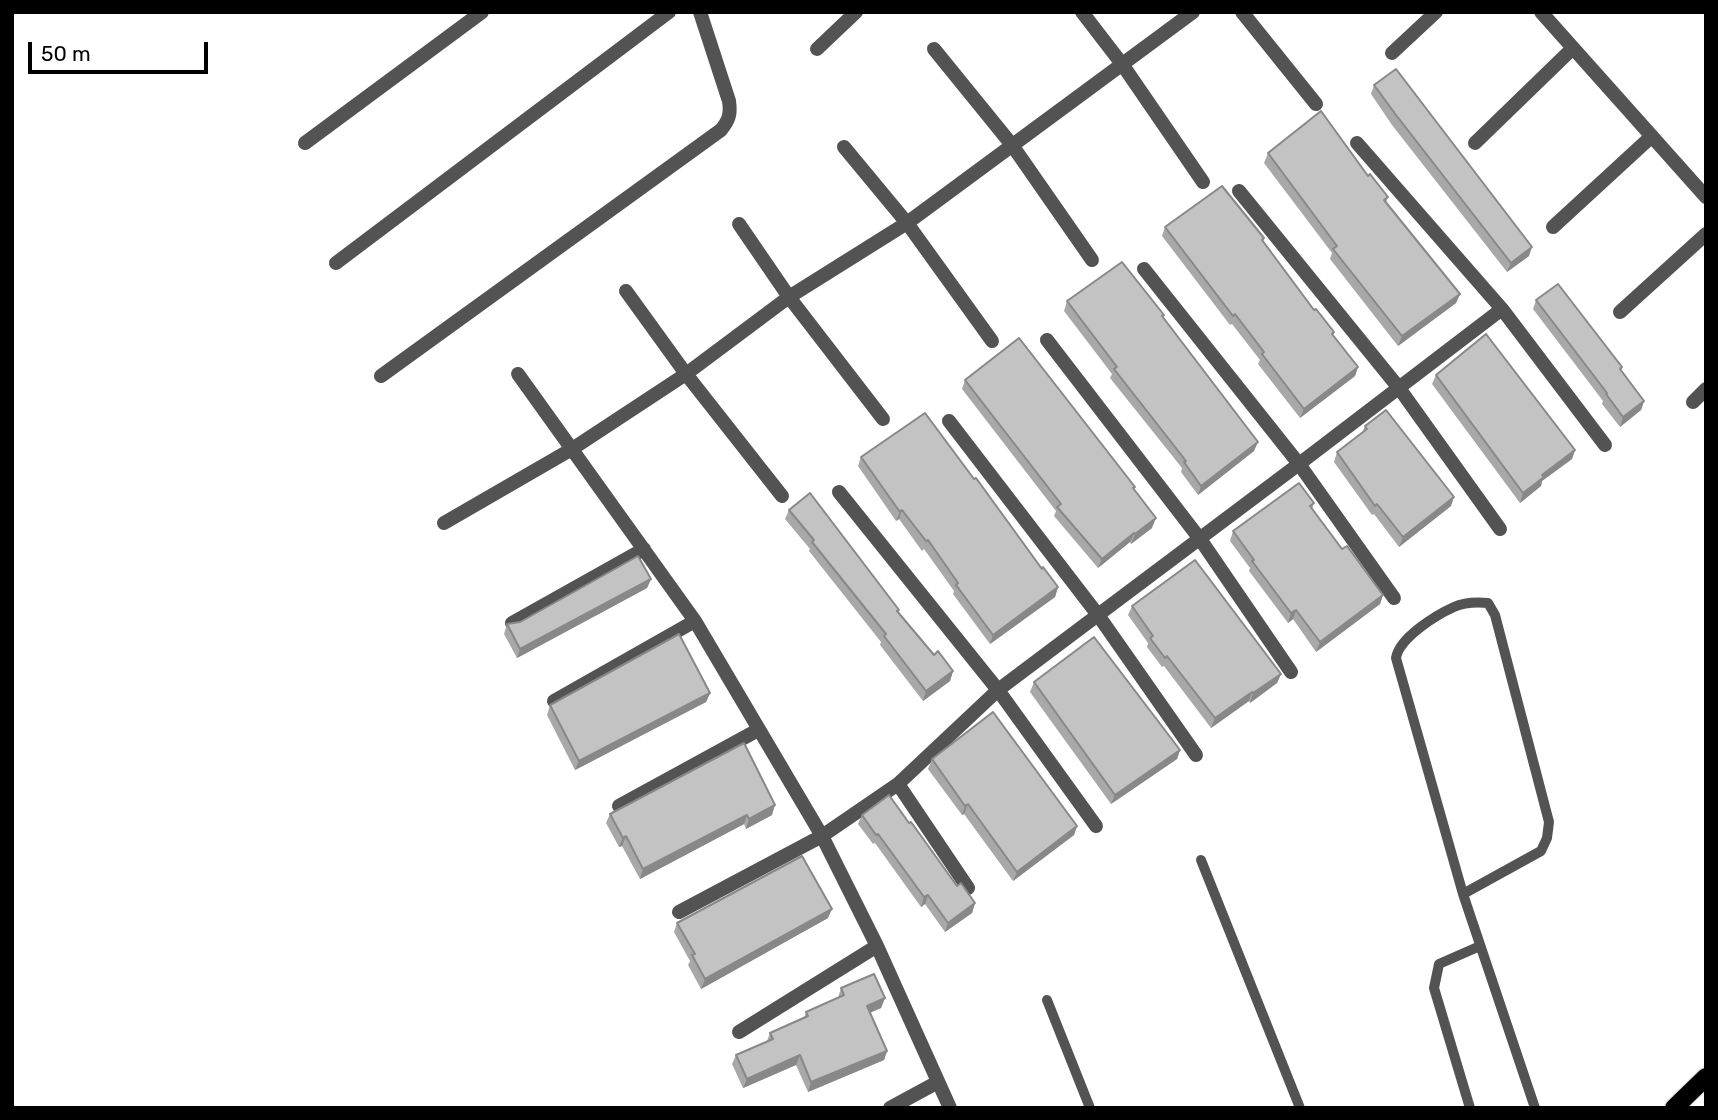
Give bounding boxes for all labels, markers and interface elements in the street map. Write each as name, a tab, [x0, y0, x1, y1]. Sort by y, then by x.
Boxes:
scale bar	[32, 28, 212, 72]
text: 50 m	[41, 41, 91, 66]

